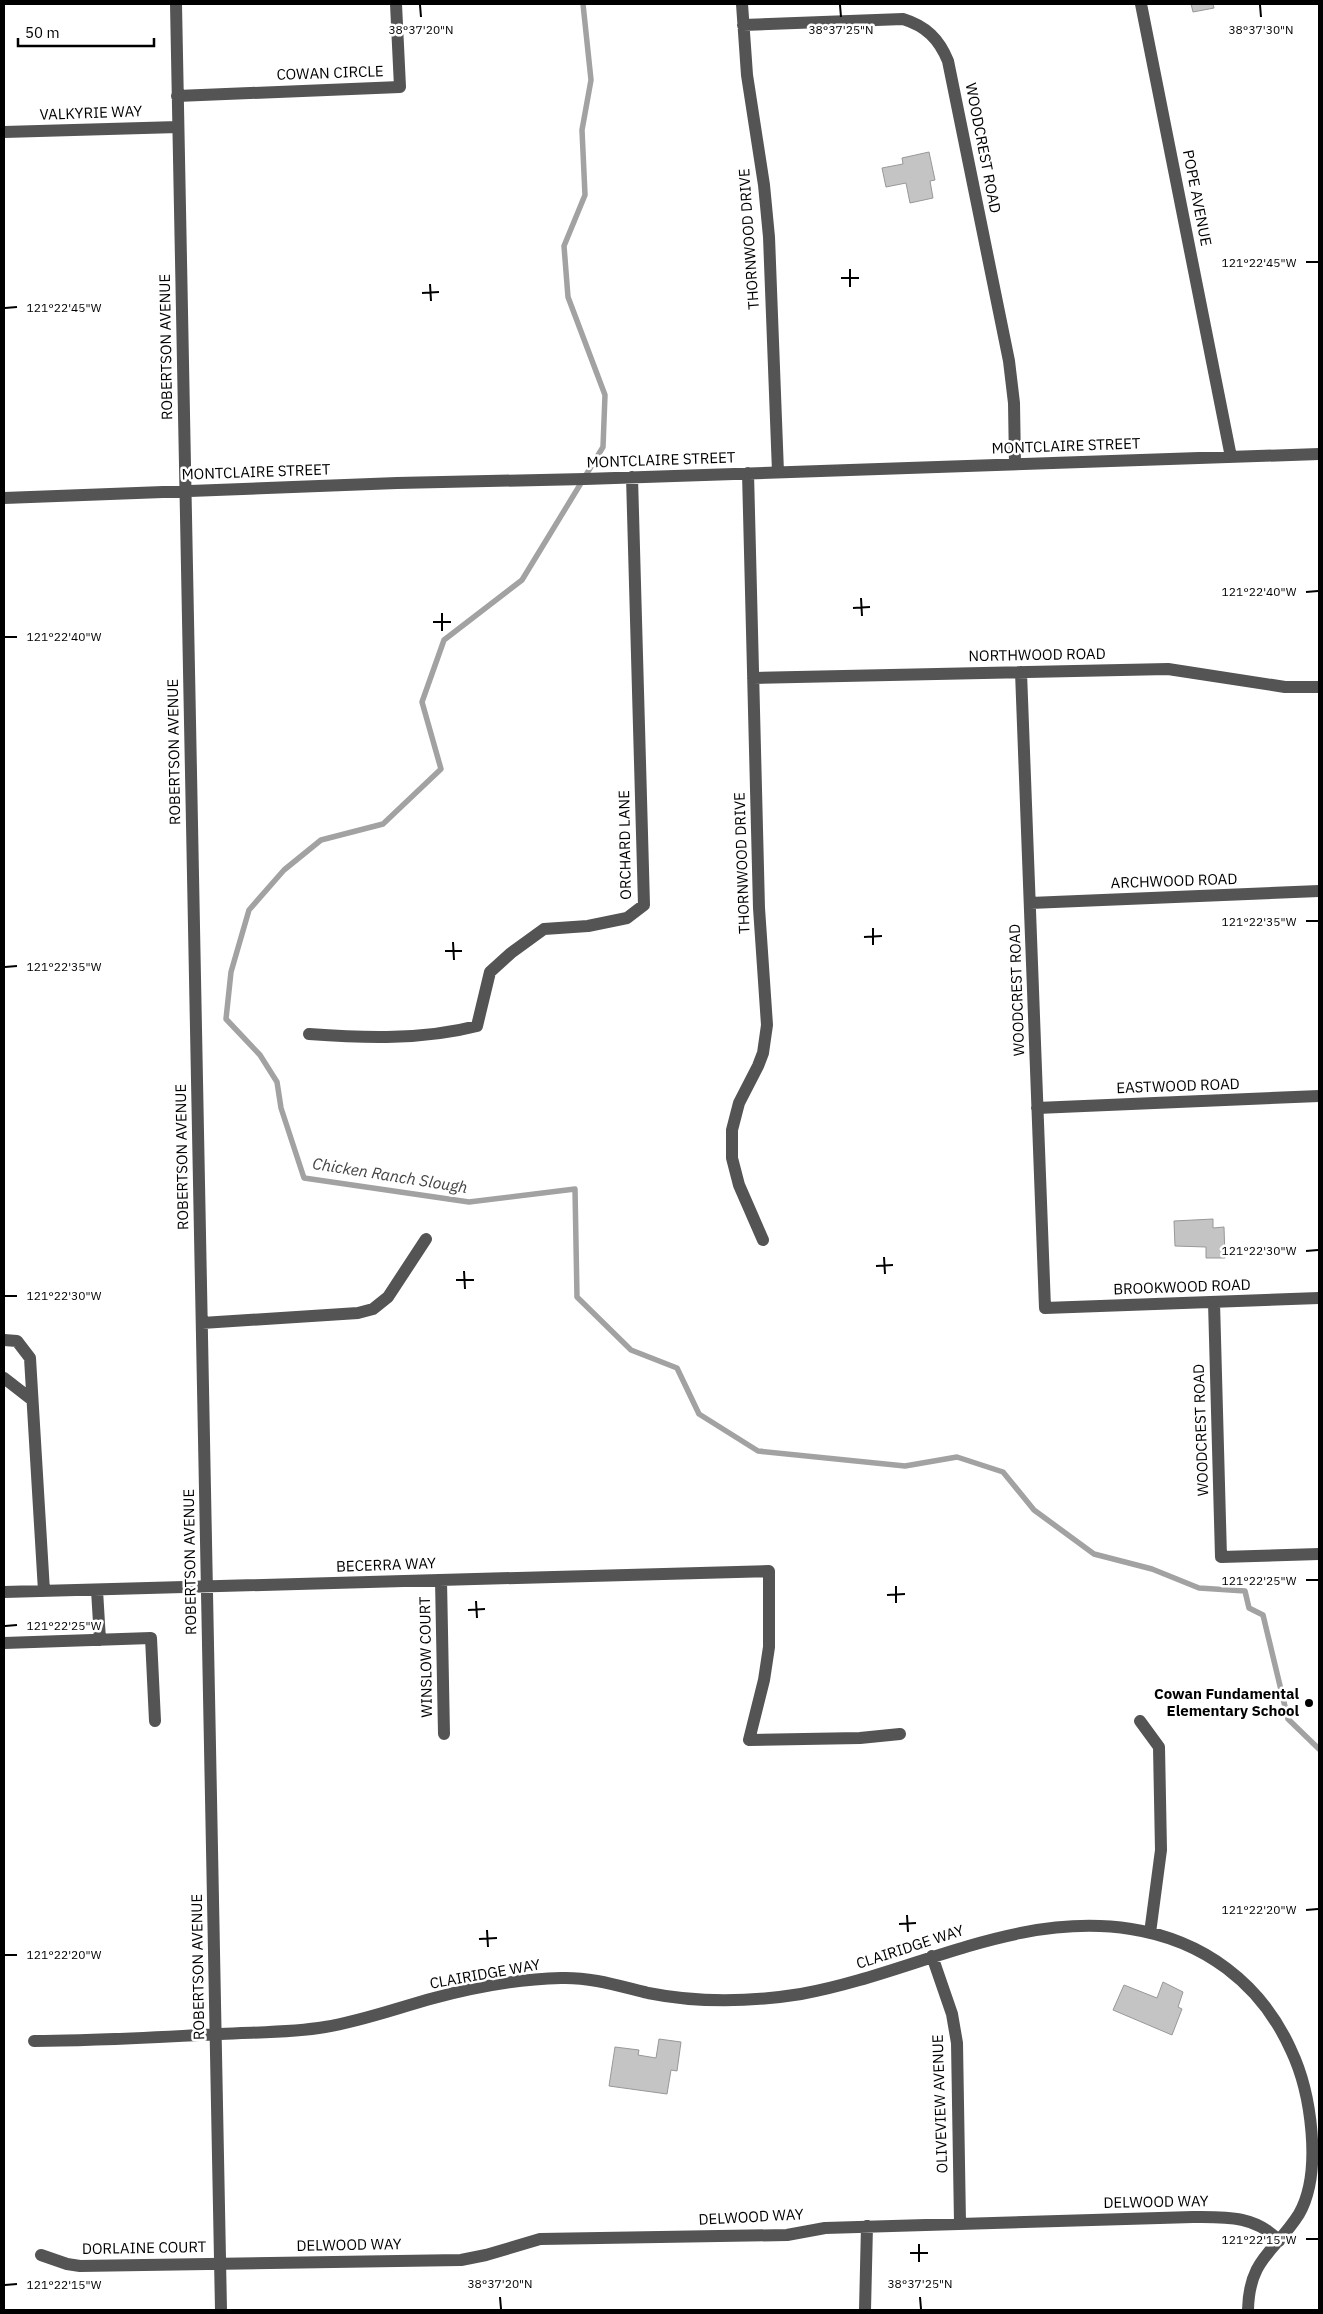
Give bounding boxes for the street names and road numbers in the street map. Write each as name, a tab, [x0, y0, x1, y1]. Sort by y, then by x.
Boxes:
street label: COWAN CIRCLE	[276, 61, 384, 84]
street label: WOODCREST ROAD	[962, 81, 1005, 215]
street label: VALKYRIE WAY	[39, 101, 143, 124]
street label: POPE AVENUE	[1179, 148, 1216, 248]
street label: THORNWOOD DRIVE	[734, 168, 763, 310]
street label: ROBERTSON AVENUE	[155, 274, 176, 420]
street label: MONTCLAIRE STREET	[991, 433, 1141, 458]
street label: MONTCLAIRE STREET	[586, 447, 736, 472]
street label: MONTCLAIRE STREET	[181, 459, 331, 484]
street label: NORTHWOOD ROAD	[968, 644, 1106, 665]
street label: ROBERTSON AVENUE	[163, 679, 184, 825]
street label: ORCHARD LANE	[614, 790, 635, 900]
street label: THORNWOOD DRIVE	[730, 792, 753, 934]
street label: ARCHWOOD ROAD	[1110, 869, 1238, 892]
street label: WOODCREST ROAD	[1005, 923, 1028, 1057]
street label: EASTWOOD ROAD	[1116, 1074, 1240, 1097]
street label: ROBERTSON AVENUE	[171, 1084, 192, 1230]
street label: BROOKWOOD ROAD	[1113, 1275, 1251, 1298]
street label: WOODCREST ROAD	[1189, 1363, 1212, 1497]
street label: ROBERTSON AVENUE	[179, 1489, 200, 1635]
street label: BECERRA WAY	[336, 1553, 436, 1576]
street label: WINSLOW COURT	[415, 1596, 436, 1718]
street label: ROBERTSON AVENUE	[187, 1894, 208, 2040]
street label: CLAIRIDGE WAY	[854, 1920, 966, 1973]
street label: CLAIRIDGE WAY	[428, 1954, 542, 1993]
street label: OLIVEVIEW AVENUE	[928, 2034, 951, 2174]
street label: DELWOOD WAY	[1103, 2191, 1209, 2212]
street label: DELWOOD WAY	[698, 2204, 804, 2229]
street label: DELWOOD WAY	[296, 2234, 402, 2255]
street label: DORLAINE COURT	[82, 2237, 207, 2258]

